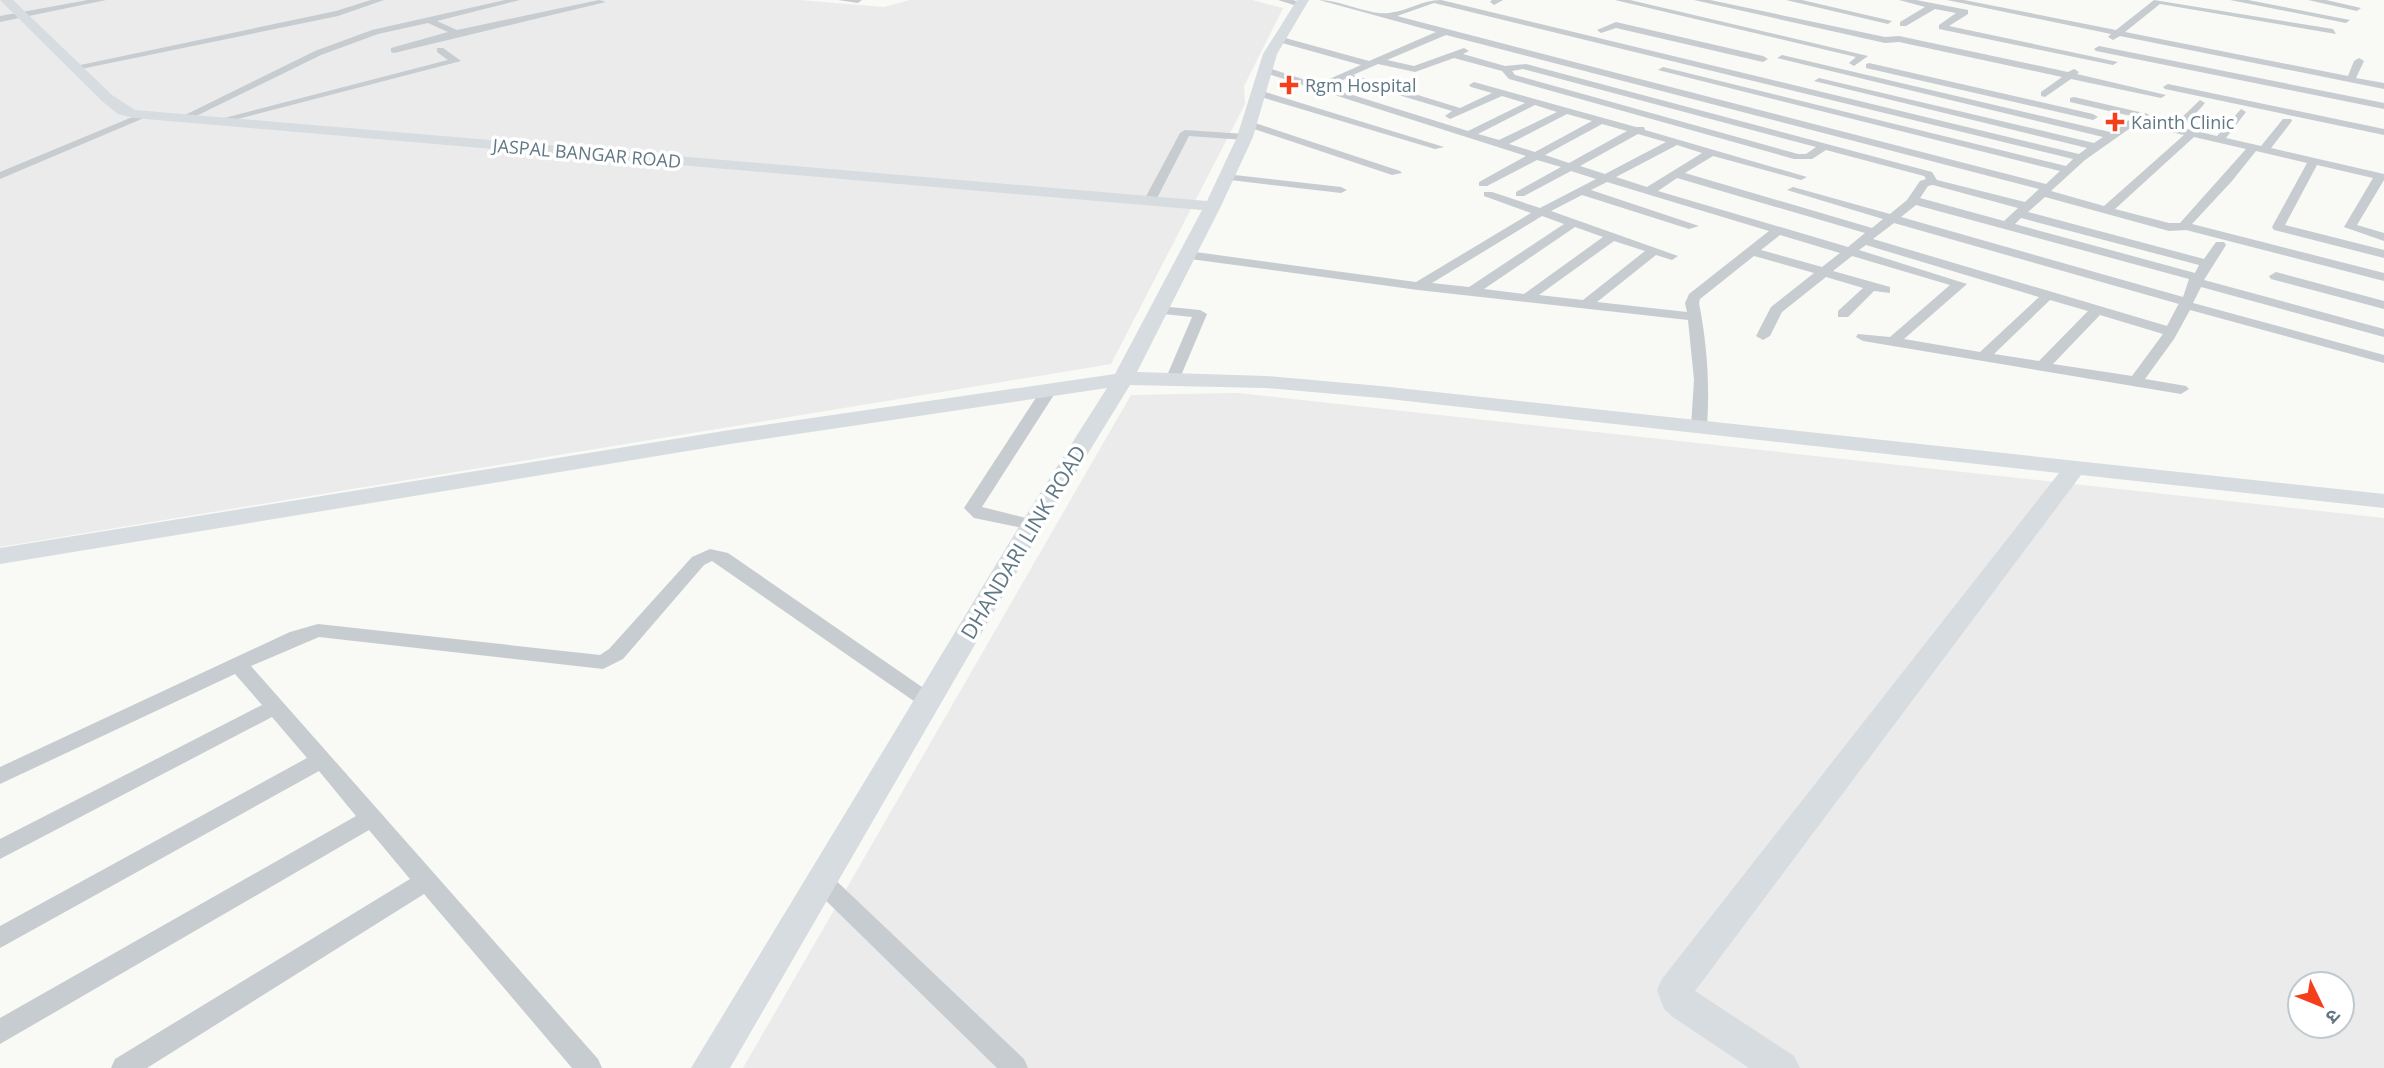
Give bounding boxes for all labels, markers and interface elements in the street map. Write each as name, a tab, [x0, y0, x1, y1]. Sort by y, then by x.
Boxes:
place label: Rgm Hospital	[1305, 73, 1416, 97]
marker: Rgm Hospital	[1279, 75, 1299, 95]
place label: Kainth Clinic	[2131, 110, 2235, 134]
marker: Kainth Clinic	[2105, 112, 2125, 132]
street label: JASPAL BANGAR ROAD	[490, 133, 682, 173]
street label: DHANDARI LINK ROAD	[954, 440, 1092, 644]
north arrow	[2286, 970, 2356, 1040]
text: उ	[2320, 1004, 2347, 1030]

